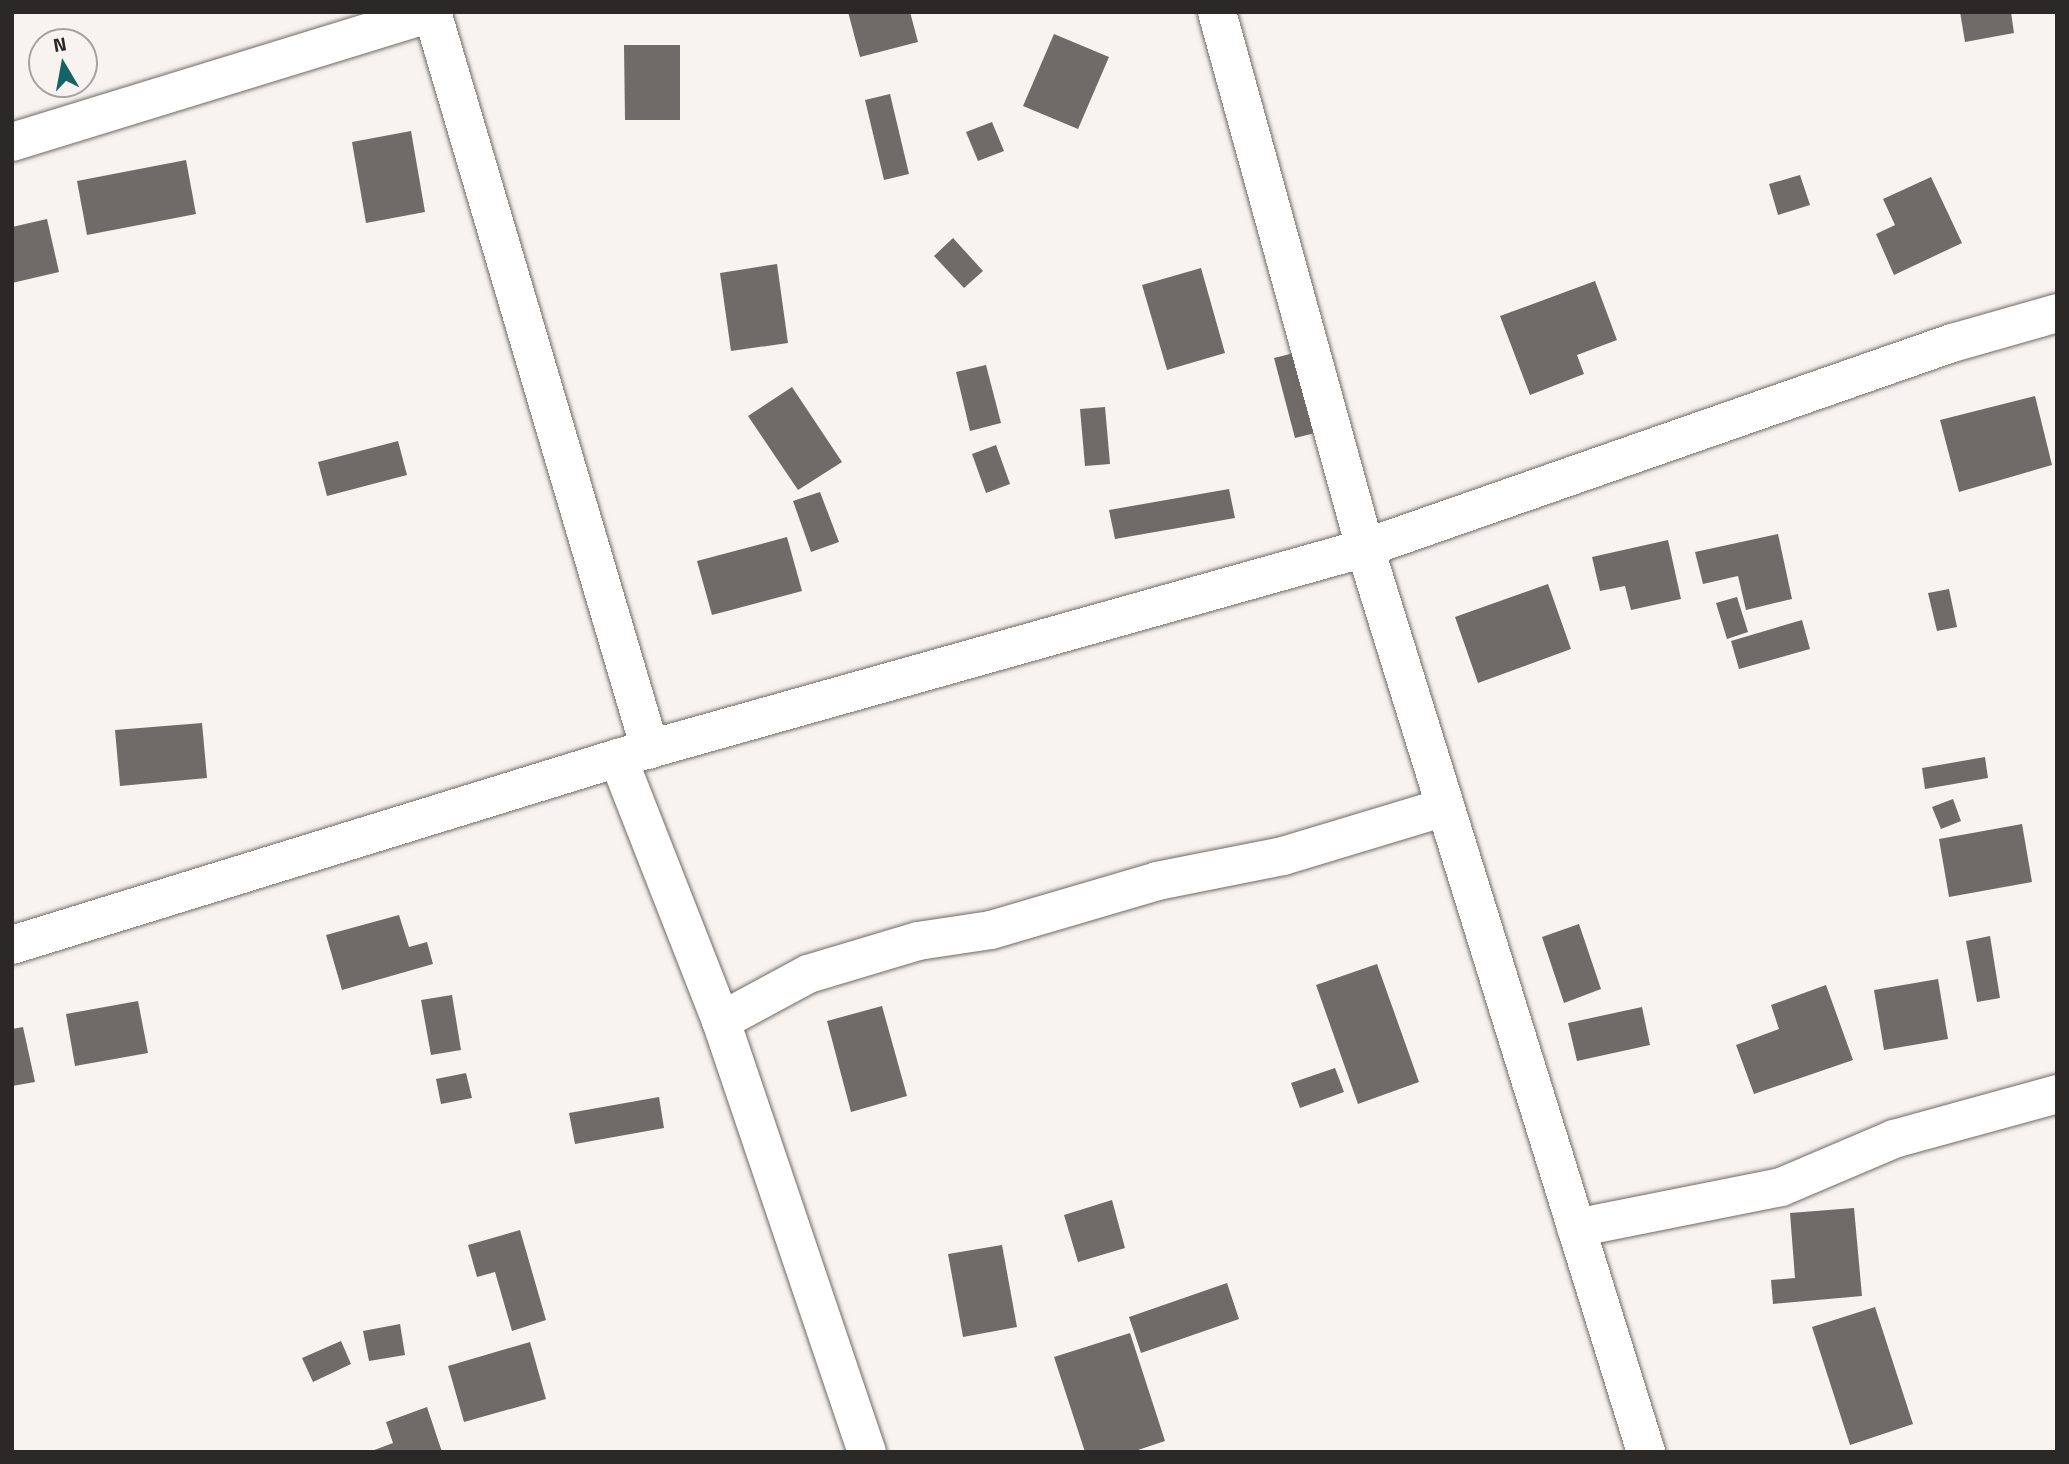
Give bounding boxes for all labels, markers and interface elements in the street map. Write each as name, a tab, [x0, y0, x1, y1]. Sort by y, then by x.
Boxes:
north arrow	[28, 28, 98, 98]
text: N	[51, 28, 69, 59]

